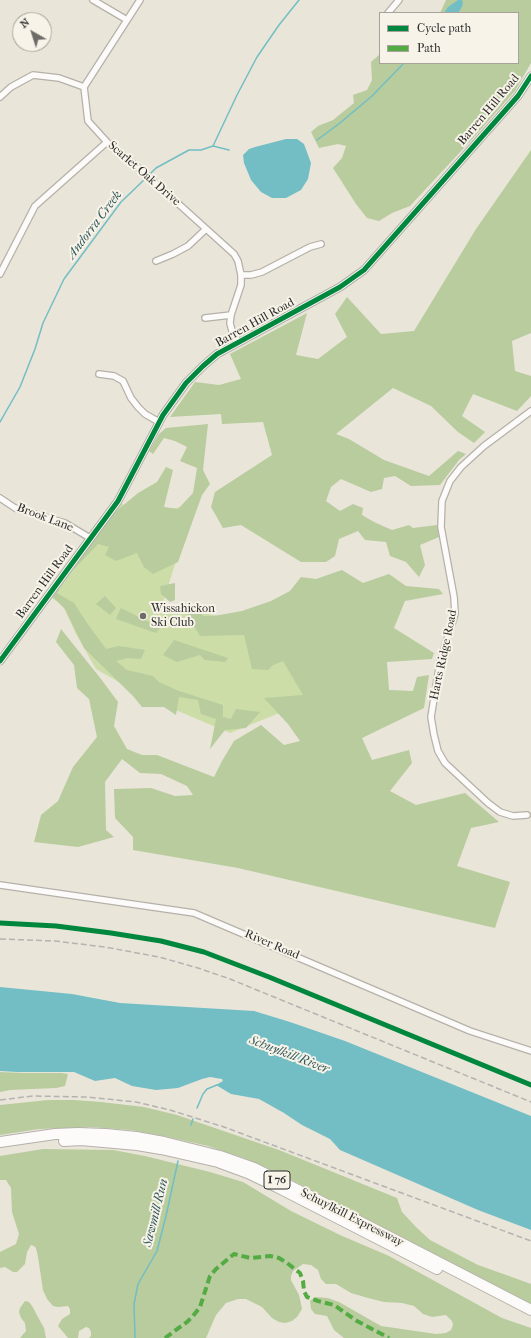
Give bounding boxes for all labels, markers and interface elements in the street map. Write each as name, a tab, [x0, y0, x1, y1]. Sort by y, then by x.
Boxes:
north arrow	[12, 12, 52, 52]
legend	[379, 12, 519, 64]
text: N	[17, 15, 32, 31]
text: Cycle path	[417, 21, 471, 35]
text: Path	[417, 41, 441, 55]
street label: Barren Hill Road	[455, 72, 523, 148]
street label: Scarlet Oak Drive	[105, 139, 183, 209]
water label: Andorra Creek	[64, 188, 126, 262]
street label: Barren Hill Road	[213, 295, 297, 351]
street label: Brook Lane	[15, 501, 75, 535]
street label: Barren Hill Road	[13, 542, 77, 622]
place label: Wissahickon Ski Club	[151, 602, 215, 630]
street label: Harts Ridge Road	[427, 609, 461, 701]
marker: Wissahickon Ski Club	[138, 611, 148, 621]
street label: River Road	[242, 927, 302, 963]
water label: Schuylkill River	[247, 1033, 331, 1077]
road number: I 76	[264, 1171, 290, 1189]
water label: Sawmill Run	[140, 1177, 172, 1249]
street label: Schuylkill Expressway	[298, 1186, 406, 1250]

